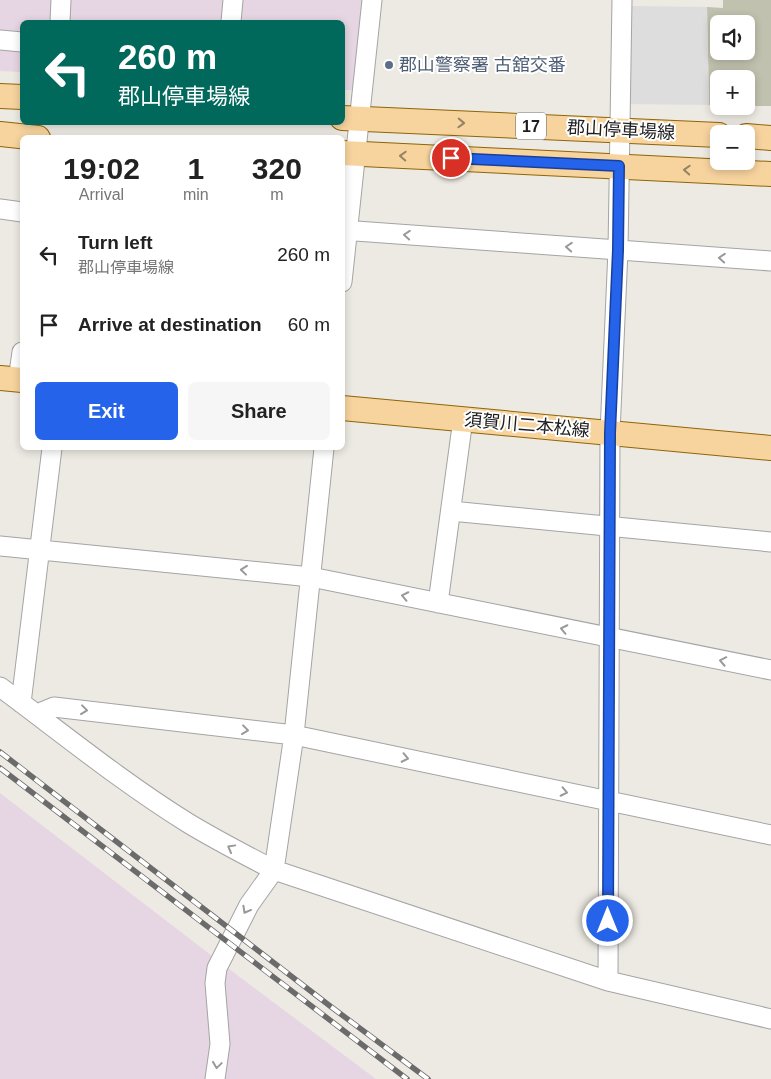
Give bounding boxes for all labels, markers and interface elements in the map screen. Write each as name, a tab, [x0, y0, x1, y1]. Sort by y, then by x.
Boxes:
map controls	[710, 15, 755, 170]
button: sound	[710, 15, 755, 60]
text: 260 m	[118, 37, 217, 76]
icon: left	[35, 40, 100, 105]
place label: 郡山警察署 古舘交番	[399, 55, 566, 75]
marker: 郡山警察署 古舘交番	[383, 59, 395, 71]
button: +	[710, 70, 755, 115]
text: 郡山停車場線	[118, 84, 250, 109]
road number: 17	[516, 112, 546, 140]
street label: 郡山停車場線	[567, 117, 675, 143]
one-way arrow	[457, 118, 465, 129]
button: −	[710, 125, 755, 170]
pin	[430, 137, 472, 179]
icon: arrive	[437, 144, 465, 172]
one-way arrow	[398, 150, 406, 161]
text: 19:02	[63, 152, 140, 185]
text: 1	[187, 152, 204, 185]
text: 320	[252, 152, 302, 185]
one-way arrow	[683, 164, 691, 175]
text: Arrival	[79, 186, 124, 203]
text: min	[183, 186, 209, 203]
text: m	[270, 186, 283, 203]
one-way arrow	[403, 230, 411, 241]
text: Turn left	[78, 232, 153, 253]
icon: left	[35, 241, 63, 269]
one-way arrow	[565, 241, 573, 252]
text: 260 m	[277, 244, 330, 265]
one-way arrow	[718, 252, 726, 263]
text: 郡山停車場線	[78, 259, 174, 276]
icon: arrive	[35, 311, 63, 339]
text: Arrive at destination	[78, 314, 262, 335]
text: 60 m	[288, 314, 330, 335]
button: Exit	[35, 382, 178, 440]
button: Share	[188, 382, 330, 440]
street label: 須賀川二本松線	[463, 410, 591, 440]
one-way arrow	[240, 565, 248, 576]
one-way arrow	[400, 591, 409, 602]
one-way arrow	[559, 624, 568, 635]
one-way arrow	[719, 656, 728, 666]
one-way arrow	[80, 704, 88, 715]
one-way arrow	[241, 724, 249, 735]
one-way arrow	[400, 753, 409, 763]
one-way arrow	[559, 786, 568, 796]
one-way arrow	[227, 844, 236, 854]
position arrow	[581, 894, 633, 946]
one-way arrow	[243, 905, 253, 914]
one-way arrow	[212, 1061, 223, 1069]

